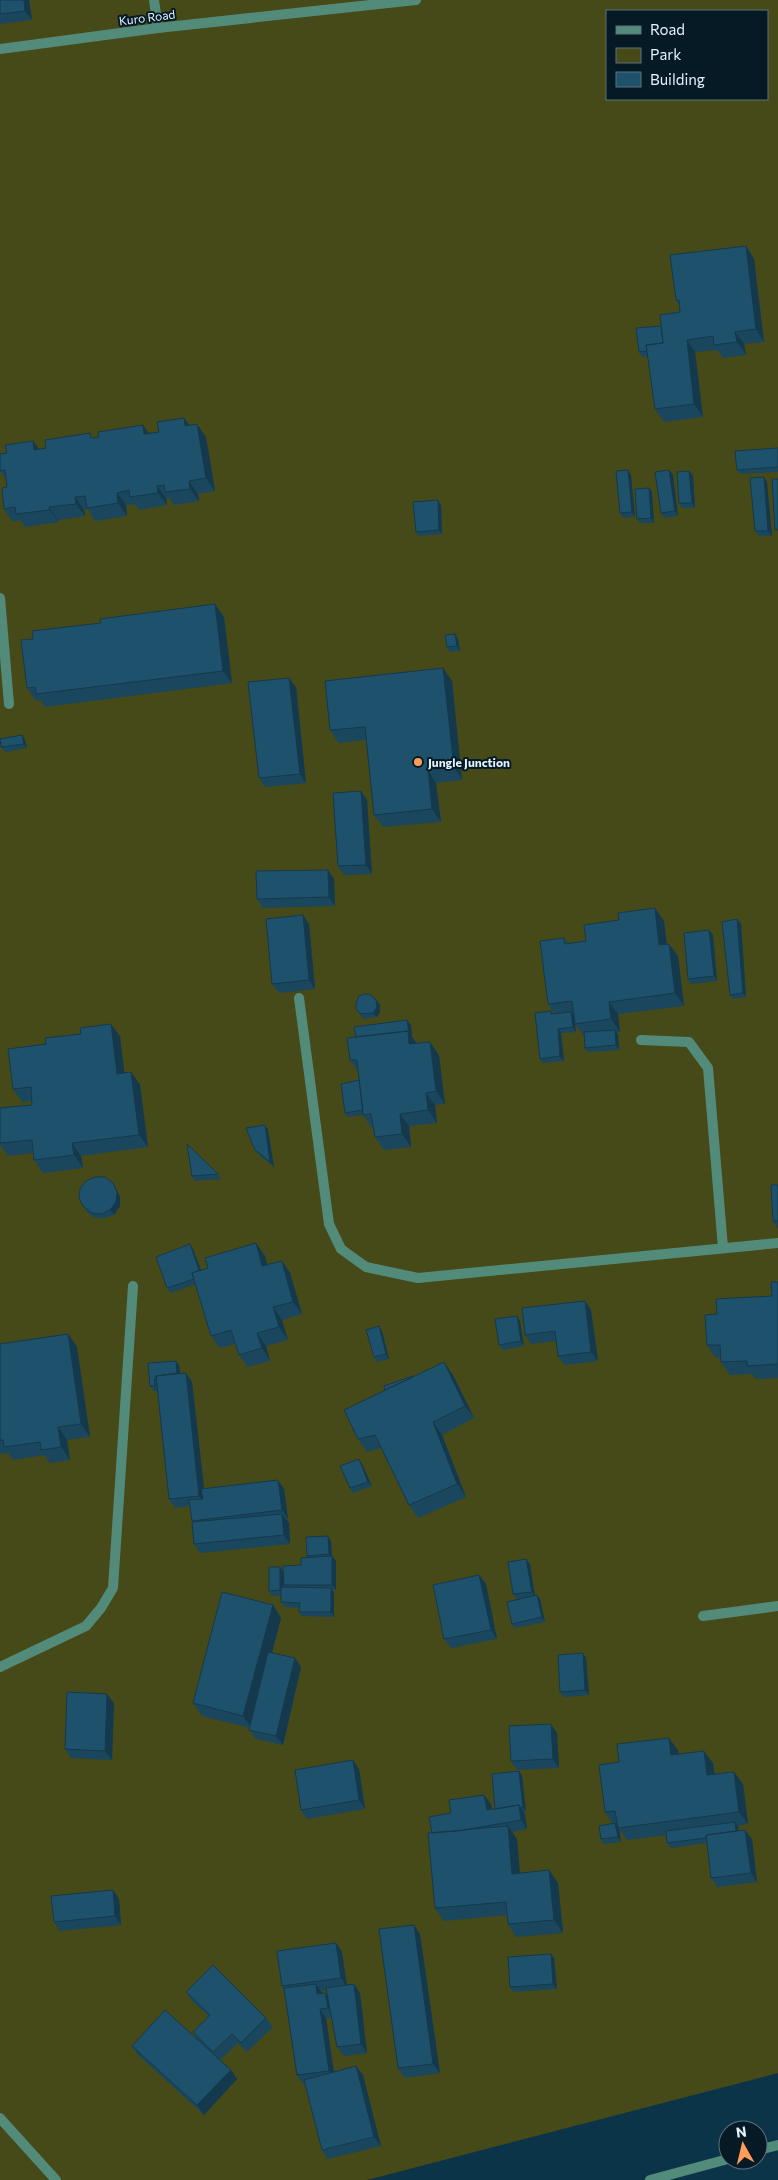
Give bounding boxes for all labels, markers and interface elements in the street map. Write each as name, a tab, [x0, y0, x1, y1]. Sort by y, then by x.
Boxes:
street label: Kuro Road	[118, 7, 176, 27]
legend	[606, 10, 768, 100]
text: Road	[650, 20, 685, 38]
text: Park	[650, 45, 681, 63]
text: Building	[650, 70, 705, 88]
place label: Jungle Junction	[428, 755, 510, 770]
marker: Jungle Junction	[412, 756, 424, 768]
north arrow	[718, 2120, 768, 2170]
text: N	[735, 2122, 748, 2141]

